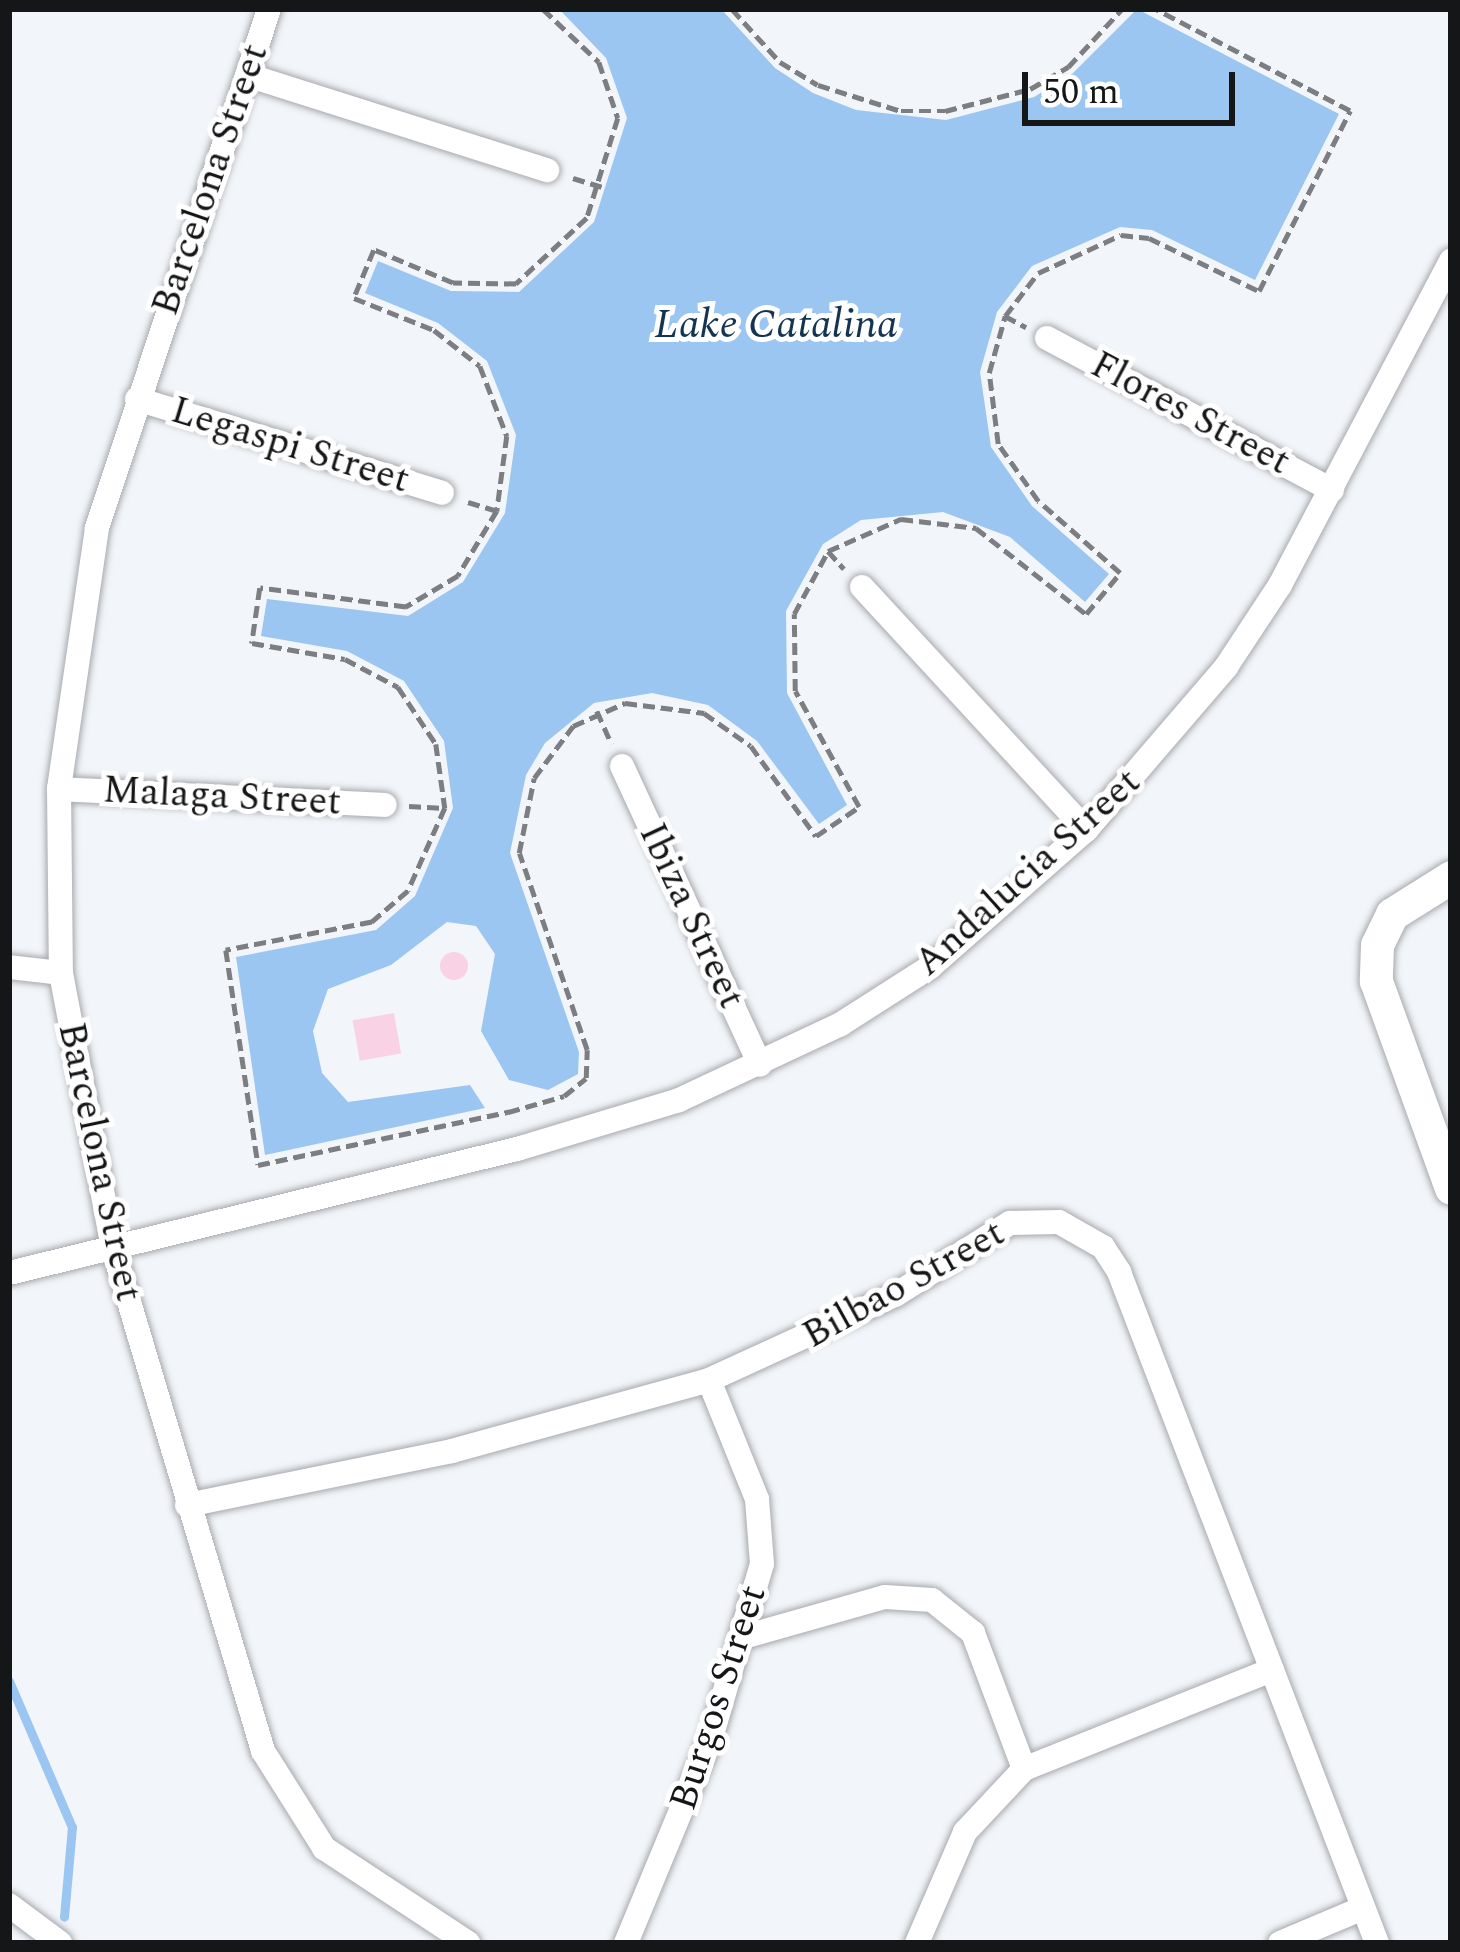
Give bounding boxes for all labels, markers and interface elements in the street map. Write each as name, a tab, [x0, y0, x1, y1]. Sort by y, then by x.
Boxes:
street label: Barcelona Street	[143, 38, 279, 322]
scale bar	[1028, 48, 1241, 122]
text: 50 m	[1043, 65, 1119, 120]
water label: Lake Catalina	[654, 300, 898, 350]
street label: Flores Street	[1082, 342, 1298, 486]
street label: Legaspi Street	[165, 388, 415, 504]
street label: Andalucia Street	[905, 759, 1151, 987]
street label: Malaga Street	[102, 767, 342, 827]
street label: Ibiza Street	[628, 816, 754, 1016]
street label: Barcelona Street	[47, 1018, 151, 1306]
street label: Bilbao Street	[795, 1210, 1013, 1360]
street label: Burgos Street	[661, 1580, 777, 1816]

